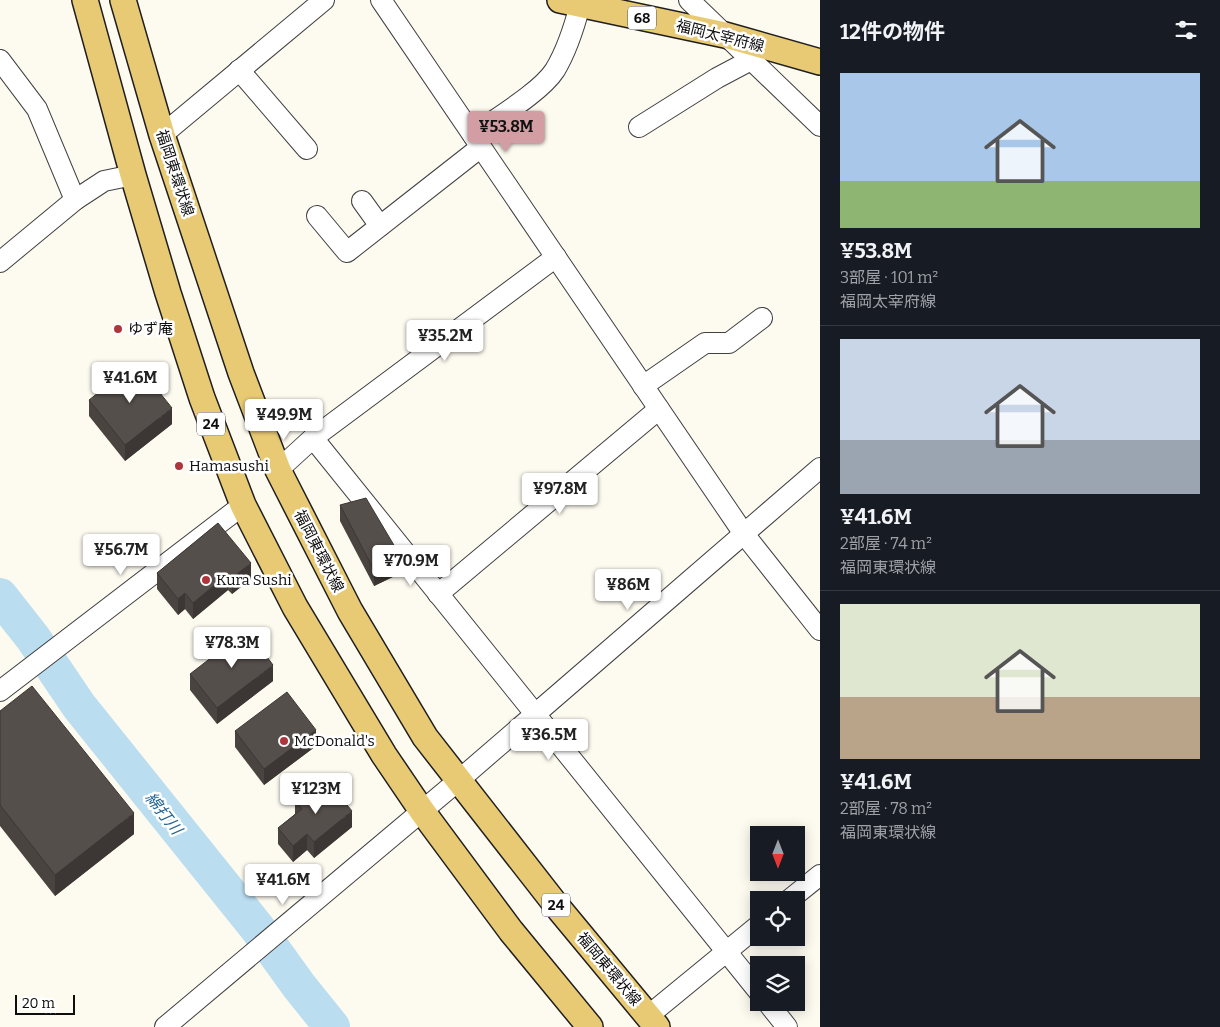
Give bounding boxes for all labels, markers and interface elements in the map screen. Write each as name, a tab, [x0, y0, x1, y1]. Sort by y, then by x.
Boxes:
road number: 68	[628, 7, 656, 30]
street label: 福岡太宰府線	[674, 16, 766, 56]
icon: filters	[1172, 16, 1200, 44]
text: 12件の物件	[840, 19, 945, 45]
icon: home	[975, 106, 1065, 196]
pin: ¥53.8M	[465, 110, 547, 153]
text: ¥53.8M	[479, 117, 533, 136]
street label: 福岡東環状線	[153, 127, 197, 219]
text: ¥53.8M	[840, 238, 912, 264]
text: 3部屋 · 101 m²	[840, 268, 938, 287]
text: 福岡太宰府線	[840, 292, 936, 311]
place label: ゆず庵	[128, 320, 173, 338]
pin: ¥35.2M	[404, 320, 486, 362]
marker: ゆず庵	[112, 323, 124, 335]
text: ¥35.2M	[417, 326, 473, 345]
pin: ¥41.6M	[89, 362, 171, 404]
text: ¥41.6M	[103, 368, 157, 387]
icon: home	[975, 371, 1065, 461]
pin: ¥49.9M	[243, 398, 325, 441]
text: ¥49.9M	[256, 405, 312, 424]
road number: 24	[197, 412, 225, 436]
place label: Hamasushi	[189, 457, 269, 475]
marker: Hamasushi	[173, 460, 185, 472]
pin: ¥97.8M	[519, 472, 601, 515]
text: ¥97.8M	[533, 479, 587, 498]
text: ¥41.6M	[840, 504, 912, 530]
street label: 福岡東環状線	[291, 507, 347, 595]
pin: ¥56.7M	[80, 534, 162, 576]
text: 2部屋 · 74 m²	[840, 534, 932, 553]
text: ¥56.7M	[94, 540, 148, 559]
pin: ¥70.9M	[370, 544, 452, 587]
text: ¥70.9M	[383, 551, 439, 570]
text: 福岡東環状線	[840, 558, 936, 577]
pin: ¥86M	[598, 568, 658, 611]
place label: Kura Sushi	[216, 571, 292, 589]
marker: Kura Sushi	[200, 574, 212, 586]
text: ¥86M	[606, 575, 650, 594]
pin: ¥78.3M	[191, 626, 273, 669]
text: ¥78.3M	[204, 633, 260, 652]
icon: home	[975, 636, 1065, 726]
pin: ¥36.5M	[508, 718, 590, 761]
text: ¥36.5M	[521, 725, 577, 744]
place label: McDonald's	[294, 732, 375, 750]
marker: McDonald's	[278, 735, 290, 747]
text: ¥41.6M	[840, 769, 912, 795]
pin: ¥123M	[281, 772, 351, 815]
text: ¥123M	[291, 779, 341, 798]
water label: 綿打川	[141, 789, 187, 840]
text: 2部屋 · 78 m²	[840, 799, 932, 818]
text: 福岡東環状線	[840, 823, 936, 842]
north arrow	[750, 826, 805, 881]
map controls	[750, 826, 805, 1011]
pin: ¥41.6M	[242, 864, 324, 906]
text: ¥41.6M	[256, 870, 310, 889]
button: locate	[750, 891, 805, 946]
road number: 24	[542, 894, 570, 916]
street label: 福岡東環状線	[573, 929, 645, 1009]
button: layers	[750, 956, 805, 1011]
scale bar	[15, 992, 75, 1015]
text: 20 m	[22, 995, 55, 1012]

